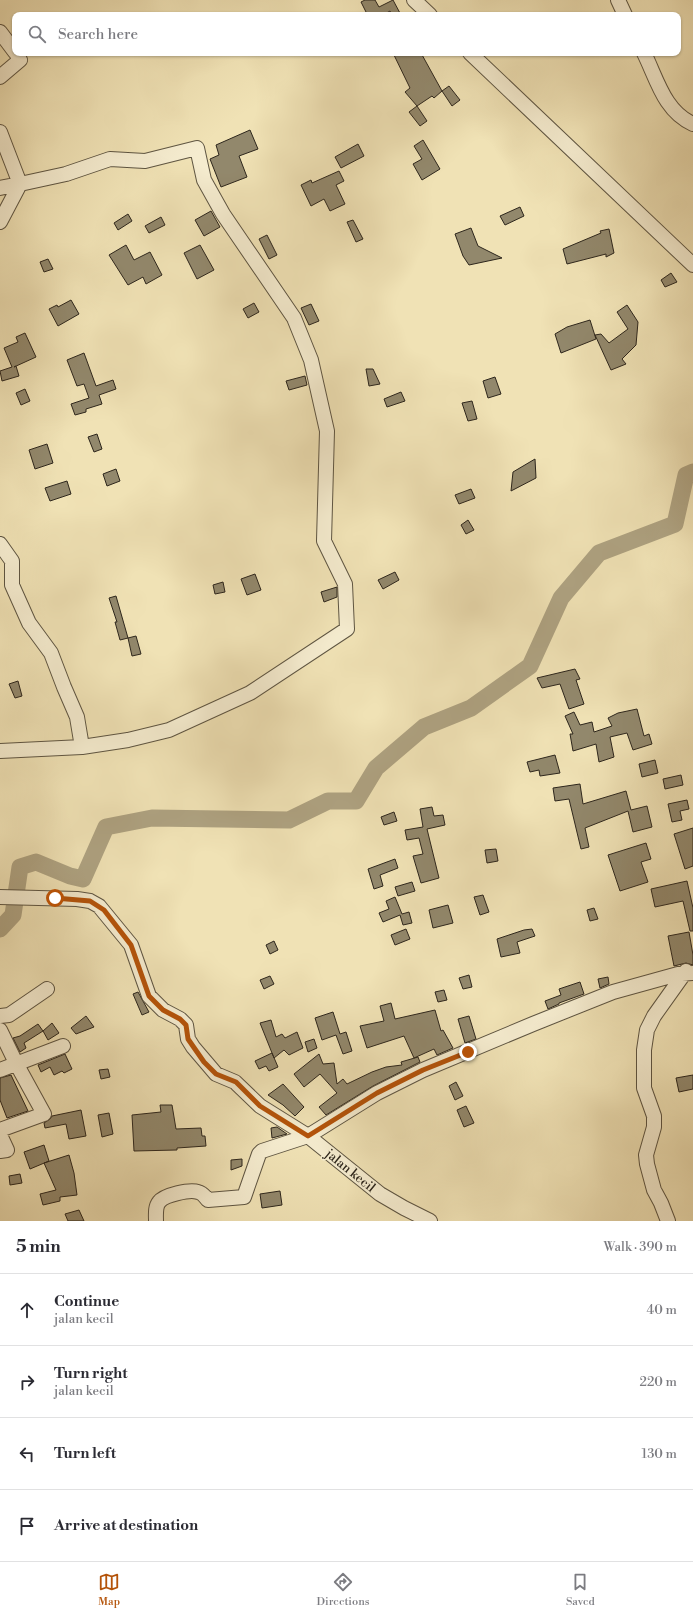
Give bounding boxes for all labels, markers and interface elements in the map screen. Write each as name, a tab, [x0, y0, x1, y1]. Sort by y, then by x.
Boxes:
search box	[12, 12, 681, 56]
icon: search	[26, 23, 48, 45]
text: Search here	[58, 25, 138, 44]
route start	[46, 889, 64, 907]
route end	[459, 1043, 477, 1061]
street label: jalan kecil	[321, 1145, 379, 1196]
text: 5 min	[16, 1236, 61, 1258]
text: Walk · 390 m	[604, 1239, 677, 1255]
text: Continue	[54, 1292, 119, 1311]
icon: ahead	[16, 1299, 38, 1321]
text: 40 m	[647, 1302, 677, 1318]
text: jalan kecil	[54, 1311, 114, 1327]
text: Turn right	[54, 1364, 128, 1383]
icon: right	[16, 1371, 38, 1393]
text: 220 m	[639, 1374, 677, 1390]
text: jalan kecil	[54, 1383, 114, 1399]
icon: left	[16, 1443, 38, 1465]
text: Turn left	[54, 1444, 116, 1463]
text: 130 m	[642, 1446, 677, 1462]
icon: arrive	[16, 1515, 38, 1537]
text: Arrive at destination	[54, 1516, 198, 1535]
tab: Map	[98, 1571, 120, 1609]
tab: Directions	[317, 1571, 370, 1609]
tab: Saved	[566, 1571, 595, 1609]

